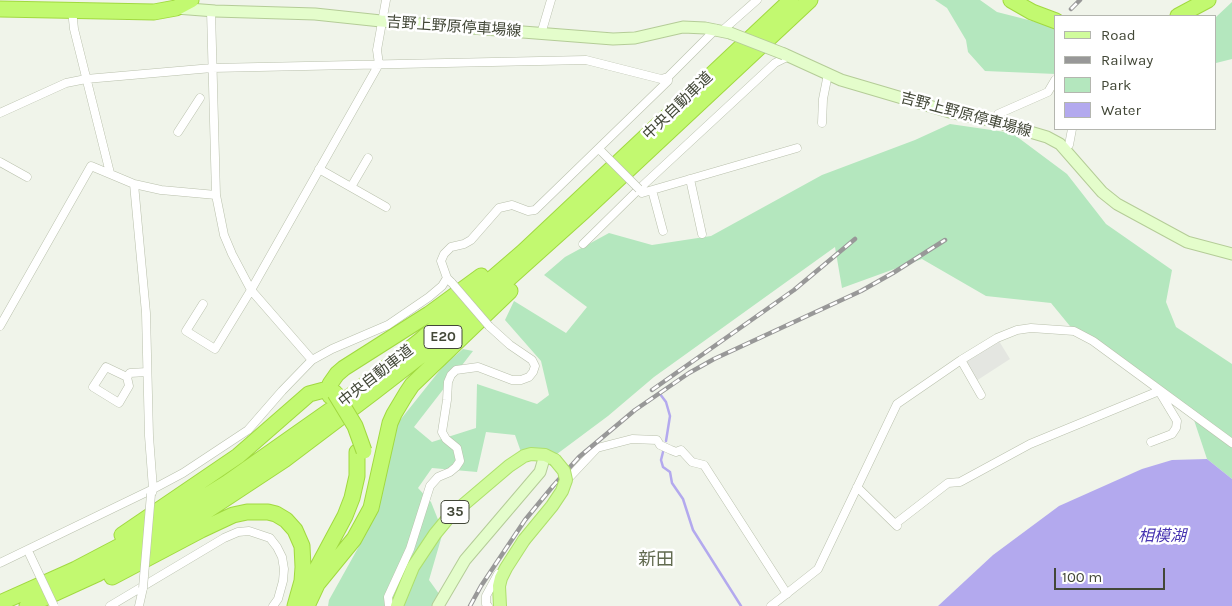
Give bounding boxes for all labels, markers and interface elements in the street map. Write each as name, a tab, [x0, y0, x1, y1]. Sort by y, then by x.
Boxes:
street label: 吉野上野原停車場線	[386, 13, 522, 41]
legend	[1054, 15, 1217, 130]
text: Road	[1101, 26, 1136, 44]
text: Railway	[1101, 51, 1153, 69]
street label: 中央自動車道	[639, 68, 717, 144]
text: Park	[1101, 76, 1131, 94]
street label: 吉野上野原停車場線	[898, 89, 1034, 141]
text: Water	[1101, 101, 1141, 119]
road number: E20	[424, 326, 462, 348]
street label: 中央自動車道	[335, 341, 417, 411]
road number: 35	[441, 501, 469, 524]
water label: 相模湖	[1138, 526, 1186, 546]
district label: 新田	[638, 549, 674, 571]
scale bar	[1057, 558, 1168, 590]
text: 100 m	[1062, 568, 1102, 586]

